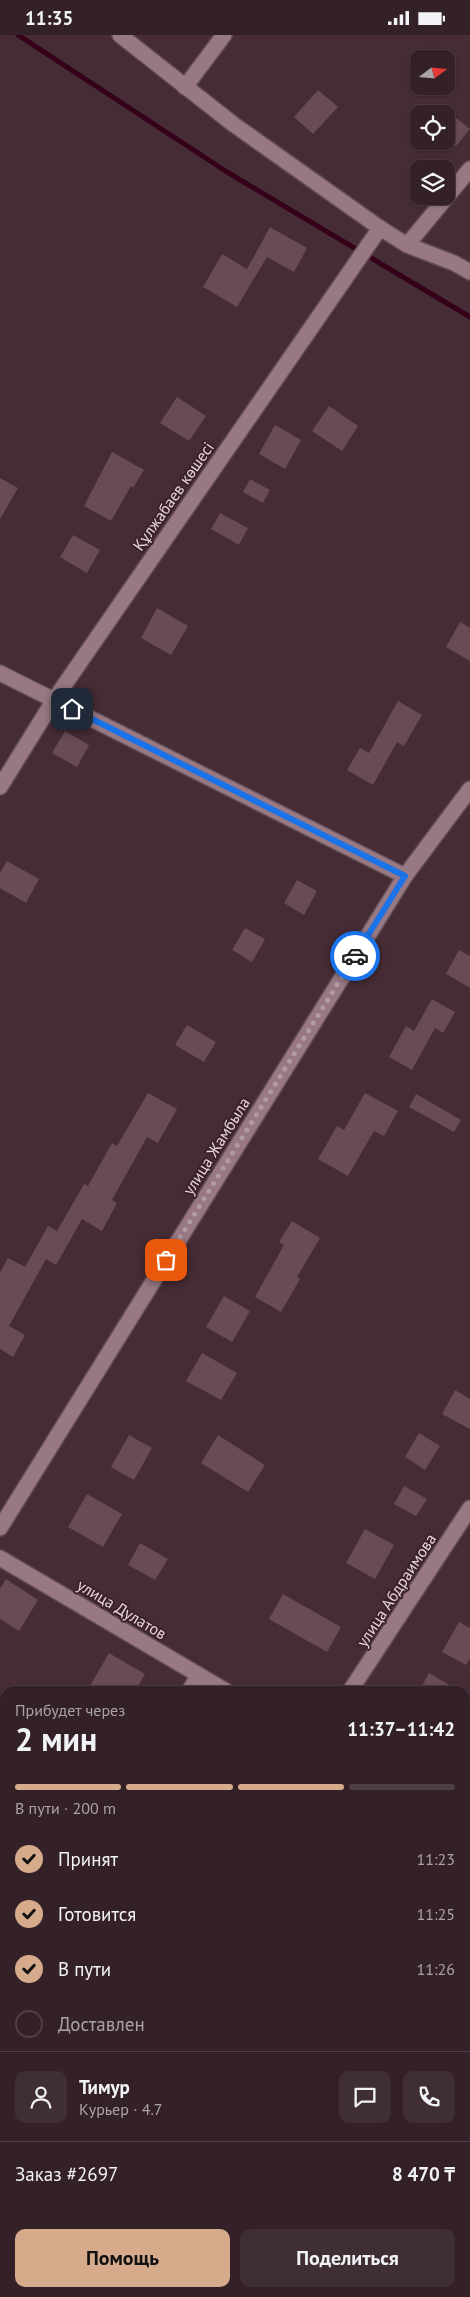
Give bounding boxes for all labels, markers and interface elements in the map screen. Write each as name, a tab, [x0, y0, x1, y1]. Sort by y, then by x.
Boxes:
text: 11:35	[25, 6, 73, 30]
north arrow	[410, 50, 455, 95]
map controls	[410, 50, 455, 205]
button: locate	[410, 105, 455, 150]
button: layers	[410, 160, 455, 205]
street label: Құлжабаев көшесі	[128, 438, 218, 554]
pin	[51, 688, 93, 730]
icon: home	[58, 695, 86, 723]
courier	[330, 931, 380, 981]
icon: car	[341, 942, 369, 970]
street label: улица Жамбыла	[178, 1094, 254, 1198]
pin	[145, 1239, 187, 1281]
icon: bag	[152, 1246, 180, 1274]
street label: улица Абдраимова	[352, 1530, 440, 1650]
street label: улица Дулатов	[74, 1574, 170, 1644]
text: Прибудет через	[15, 1700, 125, 1720]
text: 11:37–11:42	[347, 1717, 455, 1741]
text: 2 мин	[15, 1718, 97, 1760]
text: В пути · 200 m	[15, 1798, 116, 1818]
icon: check	[15, 1845, 43, 1873]
text: Принят	[58, 1847, 118, 1871]
text: 11:23	[417, 1849, 455, 1869]
icon: check	[15, 1900, 43, 1928]
text: Готовится	[58, 1902, 136, 1926]
text: 11:25	[417, 1904, 455, 1924]
icon: check	[15, 1955, 43, 1983]
text: В пути	[58, 1957, 111, 1981]
text: 11:26	[417, 1959, 455, 1979]
text: Доставлен	[58, 2012, 145, 2036]
button: person	[15, 2071, 67, 2123]
button: chat	[339, 2071, 391, 2123]
button: phone	[403, 2071, 455, 2123]
text: Тимур	[79, 2075, 130, 2099]
text: Курьер · 4.7	[79, 2099, 163, 2119]
text: Заказ #2697	[15, 2162, 118, 2186]
text: 8 470 ₸	[392, 2162, 455, 2186]
button: Помощь	[15, 2229, 230, 2287]
button: Поделиться	[240, 2229, 455, 2287]

